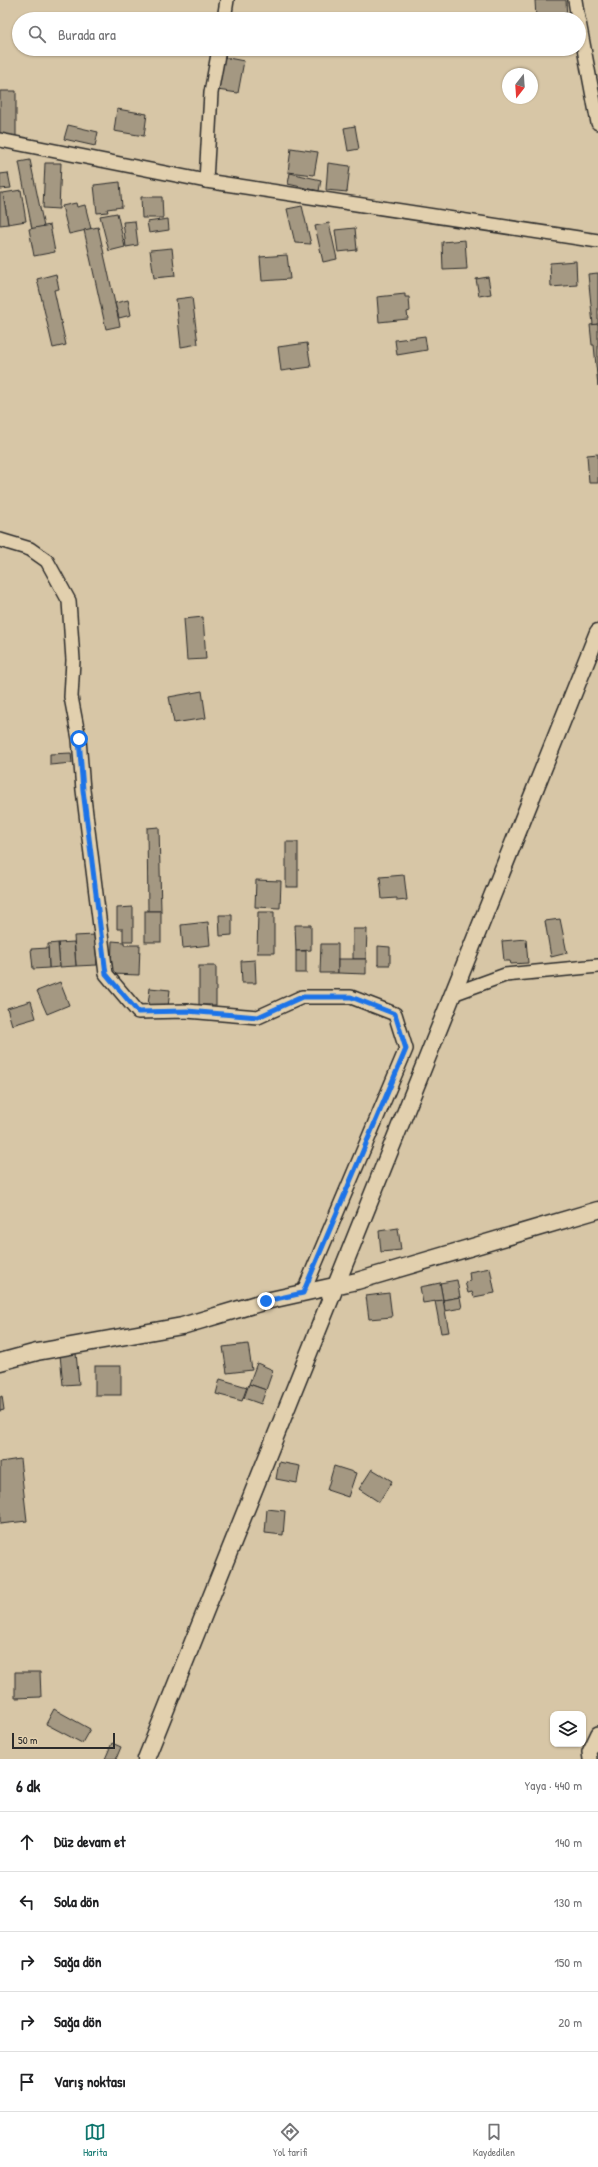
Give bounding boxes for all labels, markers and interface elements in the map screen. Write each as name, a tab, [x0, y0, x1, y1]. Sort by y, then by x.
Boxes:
search box	[12, 12, 586, 56]
icon: search	[26, 23, 48, 45]
text: Burada ara	[58, 24, 116, 45]
north arrow	[502, 68, 538, 104]
route start	[70, 730, 88, 748]
route end	[257, 1292, 275, 1310]
map controls	[550, 1711, 586, 1747]
button: layers	[550, 1711, 586, 1747]
scale bar	[12, 1731, 115, 1750]
text: 50 m	[18, 1733, 38, 1747]
text: 6 dk	[16, 1774, 40, 1797]
text: Yaya · 440 m	[525, 1776, 582, 1794]
icon: ahead	[16, 1831, 38, 1853]
text: Düz devam et	[54, 1831, 125, 1852]
text: 140 m	[555, 1833, 582, 1851]
icon: left	[16, 1891, 38, 1913]
text: Sola dön	[54, 1891, 99, 1912]
text: 130 m	[554, 1893, 582, 1911]
icon: right	[16, 1951, 38, 1973]
text: Sağa dön	[54, 1951, 101, 1972]
text: 150 m	[554, 1953, 582, 1971]
icon: right	[16, 2011, 38, 2033]
text: Sağa dön	[54, 2011, 101, 2032]
text: 20 m	[558, 2013, 582, 2031]
icon: arrive	[16, 2071, 38, 2093]
text: Varış noktası	[54, 2071, 126, 2092]
tab: Harita	[83, 2121, 107, 2159]
tab: Yol tarifi	[273, 2121, 307, 2159]
tab: Kaydedilen	[473, 2121, 515, 2159]

